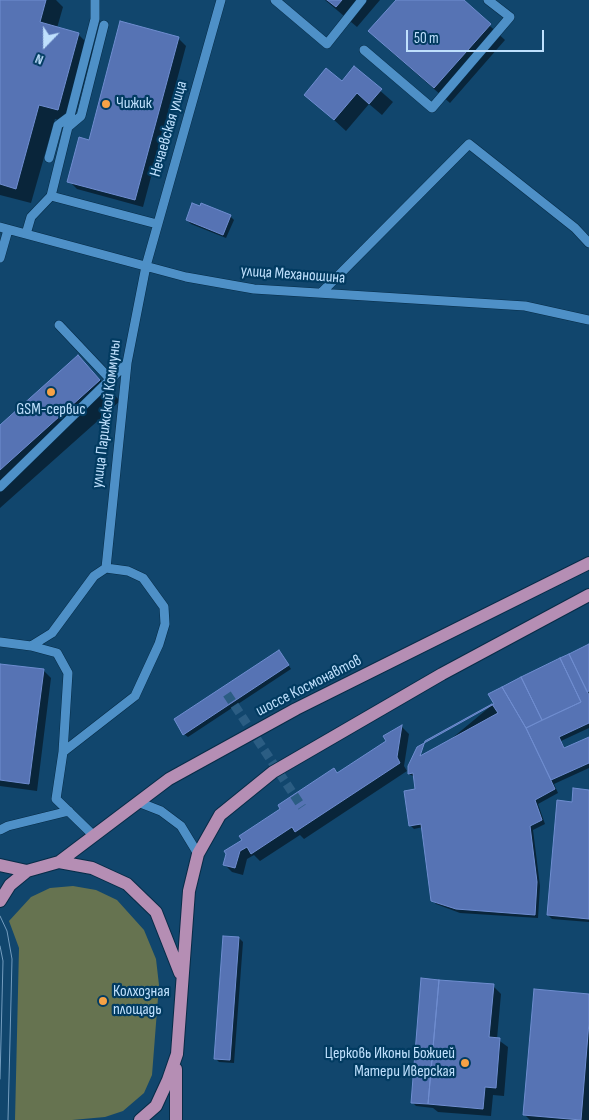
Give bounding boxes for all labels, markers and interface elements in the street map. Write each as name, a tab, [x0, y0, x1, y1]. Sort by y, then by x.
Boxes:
north arrow	[20, 20, 70, 70]
scale bar	[409, 20, 546, 52]
text: 50 m	[414, 29, 439, 48]
text: N	[33, 50, 46, 69]
street label: Нечаевская улица	[146, 79, 192, 179]
place label: Чижик	[116, 94, 152, 114]
marker: Чижик	[100, 98, 112, 110]
street label: улица Механошина	[240, 262, 346, 288]
street label: улица Парижской Коммуны	[88, 339, 126, 489]
marker: GSM-сервис	[45, 386, 57, 398]
place label: GSM-сервис	[16, 400, 86, 420]
street label: шоссе Космонавтов	[253, 651, 365, 721]
place label: Колхозная площадь	[113, 982, 170, 1020]
marker: Колхозная площадь	[97, 995, 109, 1007]
place label: Церковь Иконы Божией Матери Иверская	[325, 1044, 455, 1082]
marker: Церковь Иконы Божией Матери Иверская	[459, 1057, 471, 1069]

